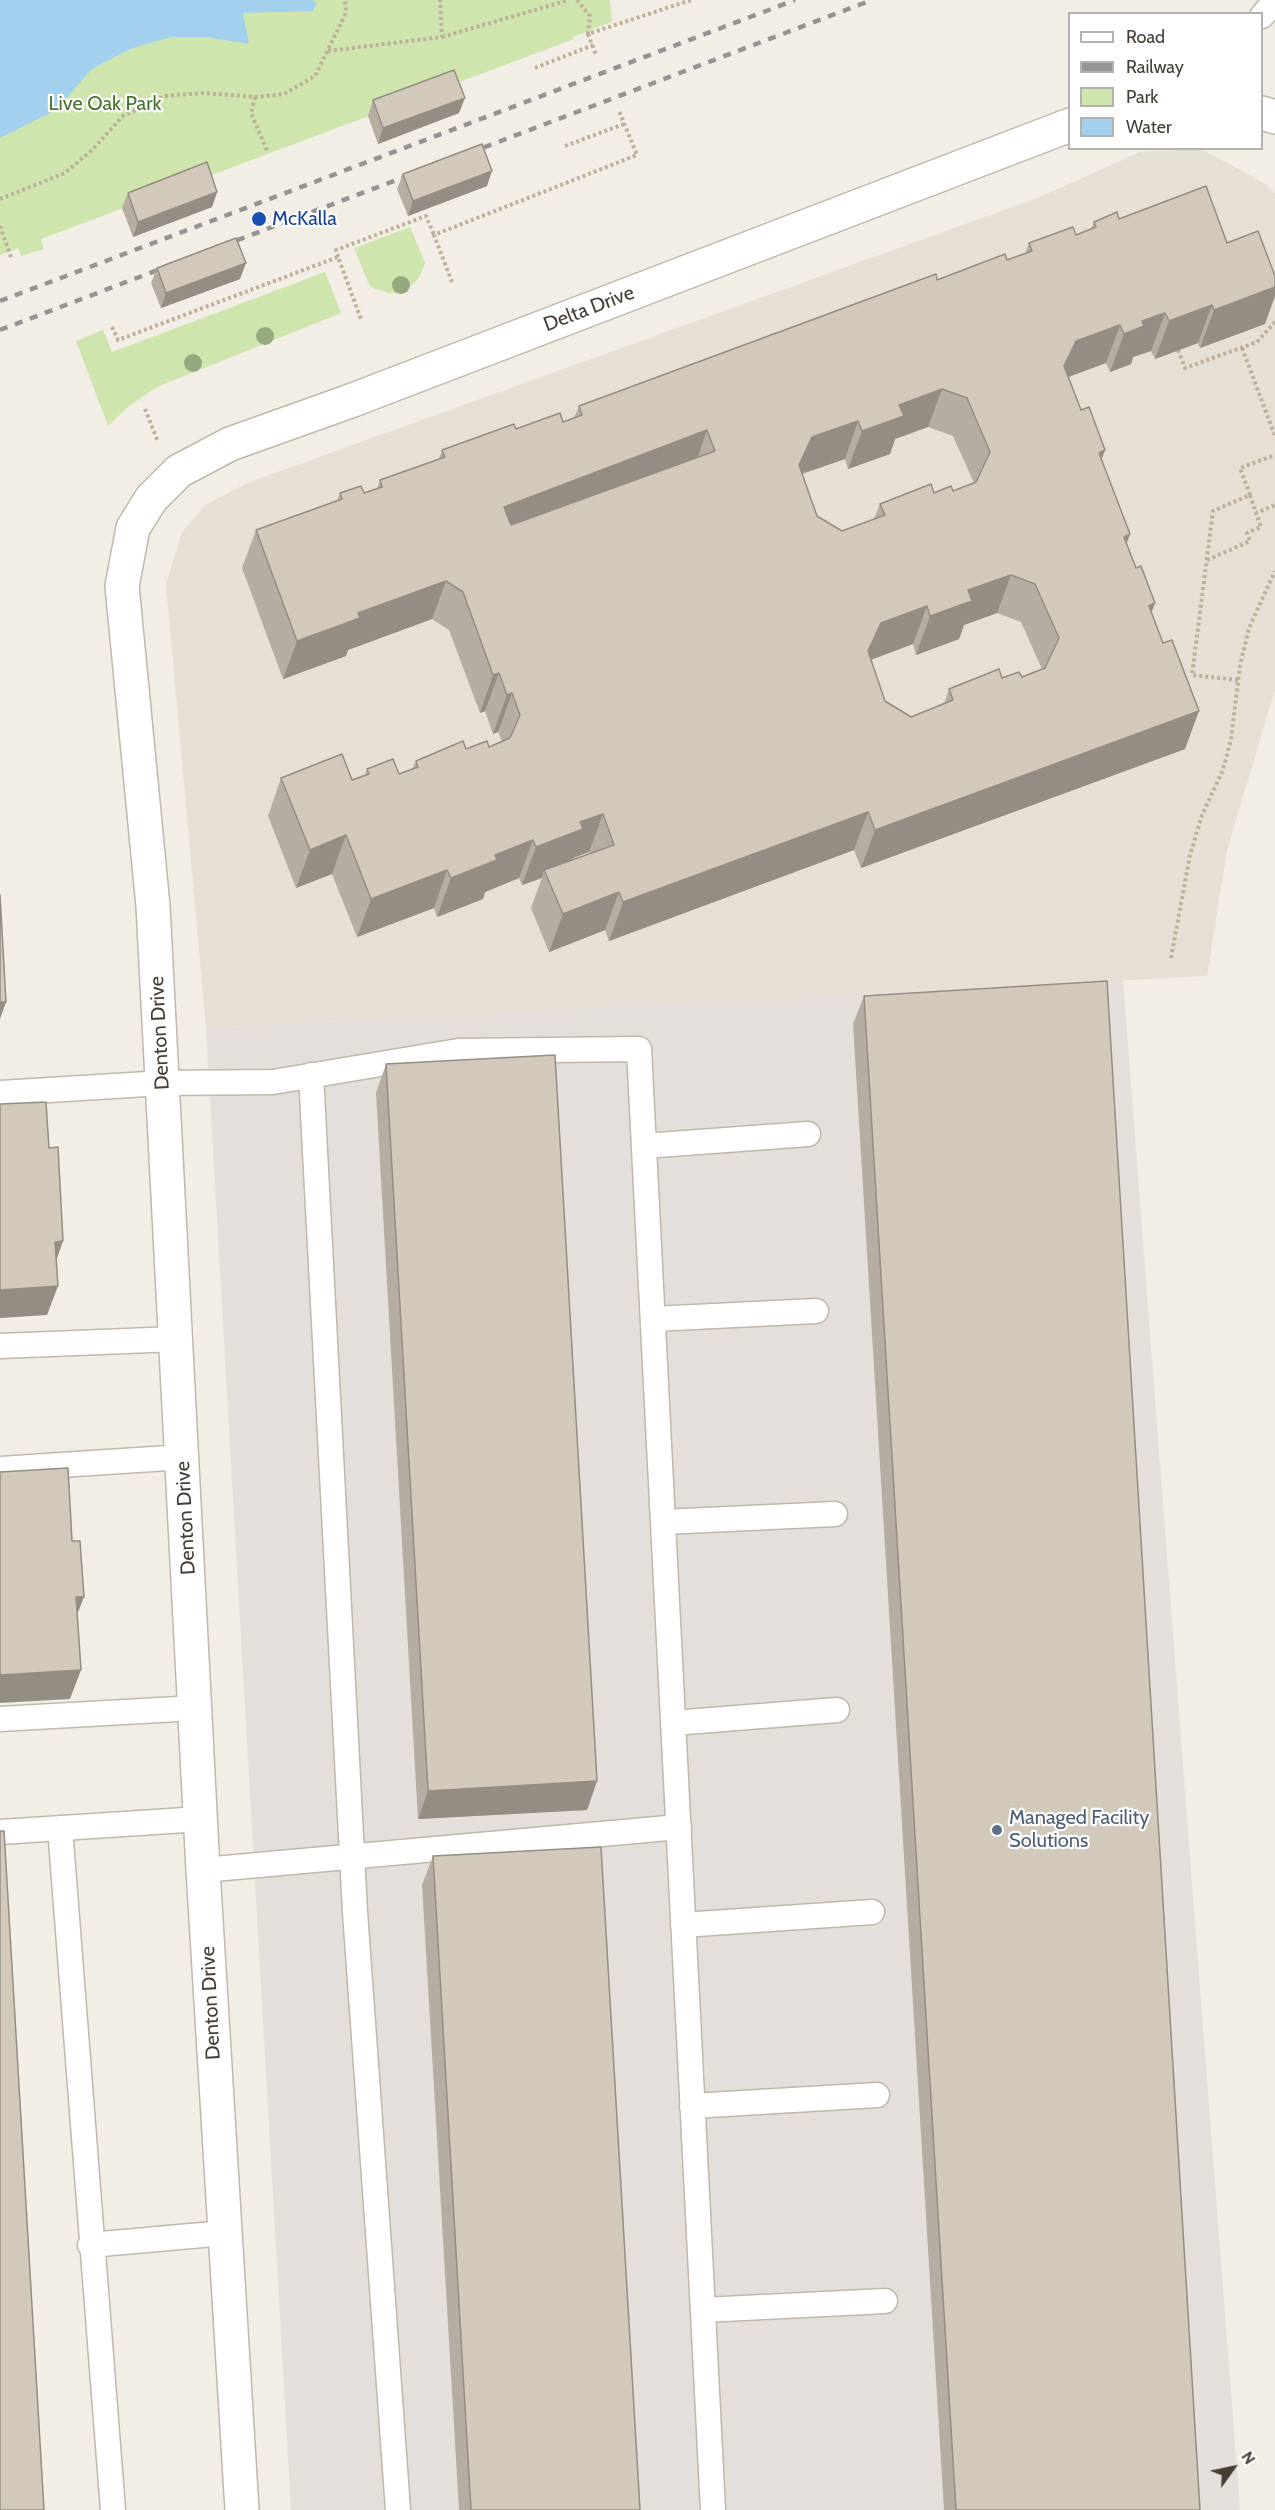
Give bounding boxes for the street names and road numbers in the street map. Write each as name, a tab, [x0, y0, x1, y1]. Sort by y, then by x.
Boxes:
street label: Delta Drive	[540, 281, 638, 337]
street label: Denton Drive	[145, 976, 175, 1090]
street label: Denton Drive	[171, 1461, 201, 1575]
street label: Denton Drive	[196, 1946, 226, 2060]

